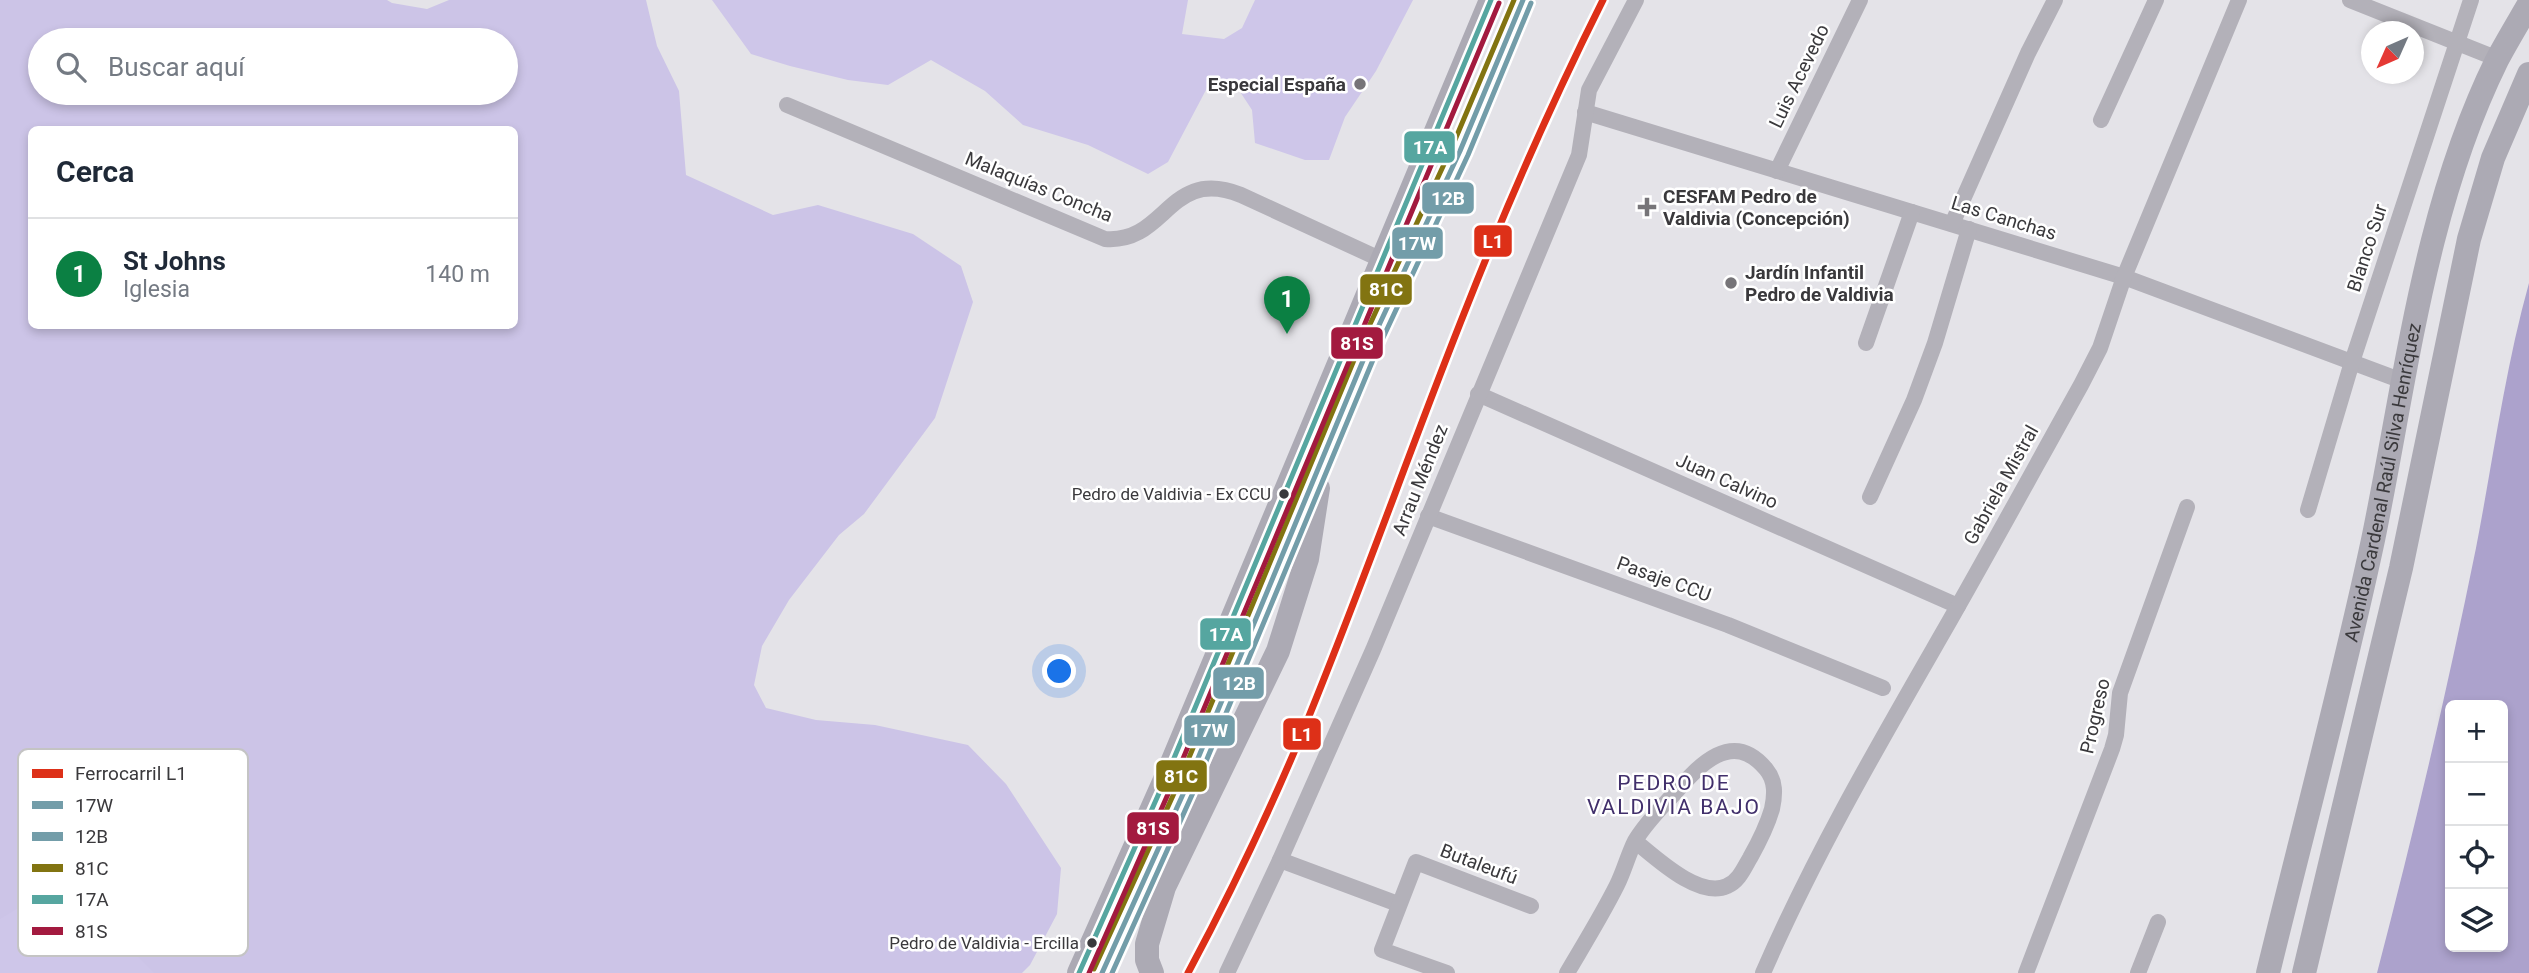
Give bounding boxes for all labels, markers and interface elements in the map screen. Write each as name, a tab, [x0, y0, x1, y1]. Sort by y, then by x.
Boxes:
street label: Luis Acevedo	[1764, 20, 1834, 132]
north arrow	[2361, 21, 2424, 84]
search box	[28, 28, 518, 105]
icon: search	[52, 48, 90, 86]
text: Buscar aquí	[108, 52, 245, 82]
place label: Especial España	[1208, 73, 1346, 96]
marker: Especial España	[1352, 76, 1368, 92]
line badge: 17A	[1403, 130, 1456, 164]
text: 17A	[1413, 136, 1448, 159]
street label: Malaquías Concha	[962, 147, 1116, 227]
text: Cerca	[56, 154, 134, 189]
line badge: 12B	[1421, 181, 1475, 215]
place label: CESFAM Pedro de Valdivia (Concepción)	[1663, 185, 1850, 230]
text: 12B	[1431, 187, 1465, 210]
street label: Las Canchas	[1949, 191, 2059, 245]
marker: CESFAM Pedro de Valdivia (Concepción)	[1637, 197, 1657, 217]
street label: Blanco Sur	[2342, 201, 2392, 295]
line badge: L1	[1473, 224, 1513, 258]
line badge: 17W	[1391, 226, 1444, 260]
text: L1	[1482, 230, 1504, 253]
text: 17W	[1398, 232, 1437, 255]
text: St Johns	[123, 246, 226, 276]
text: 1	[72, 261, 86, 288]
text: 140 m	[425, 261, 490, 288]
place label: Jardín Infantil Pedro de Valdivia	[1745, 261, 1894, 306]
line badge: 81C	[1359, 273, 1413, 306]
marker: Jardín Infantil Pedro de Valdivia	[1723, 275, 1739, 291]
text: Iglesia	[123, 276, 190, 303]
pin: 1	[1264, 276, 1310, 334]
text: 81C	[1369, 278, 1403, 301]
street label: Avenida Cardenal Raúl Silva Henríquez	[2339, 321, 2425, 644]
line badge: 81S	[1330, 326, 1384, 360]
text: 81S	[1340, 332, 1374, 355]
street label: Arrau Méndez	[1387, 421, 1453, 539]
street label: Gabriela Mistral	[1959, 421, 2043, 549]
street label: Juan Calvino	[1673, 448, 1781, 514]
place label: Pedro de Valdivia - Ex CCU	[1072, 484, 1271, 504]
marker: Pedro de Valdivia - Ex CCU	[1277, 487, 1291, 501]
street label: Pasaje CCU	[1614, 551, 1714, 607]
line badge: 17A	[1199, 617, 1252, 651]
text: 17A	[1209, 623, 1244, 646]
your location	[1042, 654, 1076, 688]
line badge: 12B	[1212, 666, 1265, 700]
text: 12B	[1222, 672, 1256, 695]
street label: Progreso	[2075, 676, 2115, 756]
map controls	[2445, 700, 2508, 952]
button: +	[2445, 700, 2508, 763]
line badge: 17W	[1183, 714, 1236, 747]
line badge: L1	[1282, 717, 1322, 751]
text: 17W	[1190, 719, 1229, 742]
text: L1	[1291, 723, 1313, 746]
legend	[18, 749, 248, 956]
line badge: 81C	[1155, 759, 1208, 793]
text: Ferrocarril L1	[75, 762, 187, 785]
button: −	[2445, 763, 2508, 826]
text: 81C	[1164, 765, 1198, 788]
district label: PEDRO DE VALDIVIA BAJO	[1587, 771, 1761, 819]
text: 17W	[75, 794, 113, 817]
line badge: 81S	[1126, 811, 1180, 845]
text: 81S	[1136, 817, 1170, 840]
text: 12B	[75, 825, 108, 848]
button: locate	[2445, 826, 2508, 889]
street label: Butaleufú	[1437, 839, 1521, 889]
text: 81C	[75, 857, 109, 880]
text: 17A	[75, 888, 109, 911]
button: layers	[2445, 889, 2508, 952]
text: 81S	[75, 920, 108, 943]
place label: Pedro de Valdivia - Ercilla	[889, 933, 1079, 953]
marker: Pedro de Valdivia - Ercilla	[1085, 936, 1099, 950]

